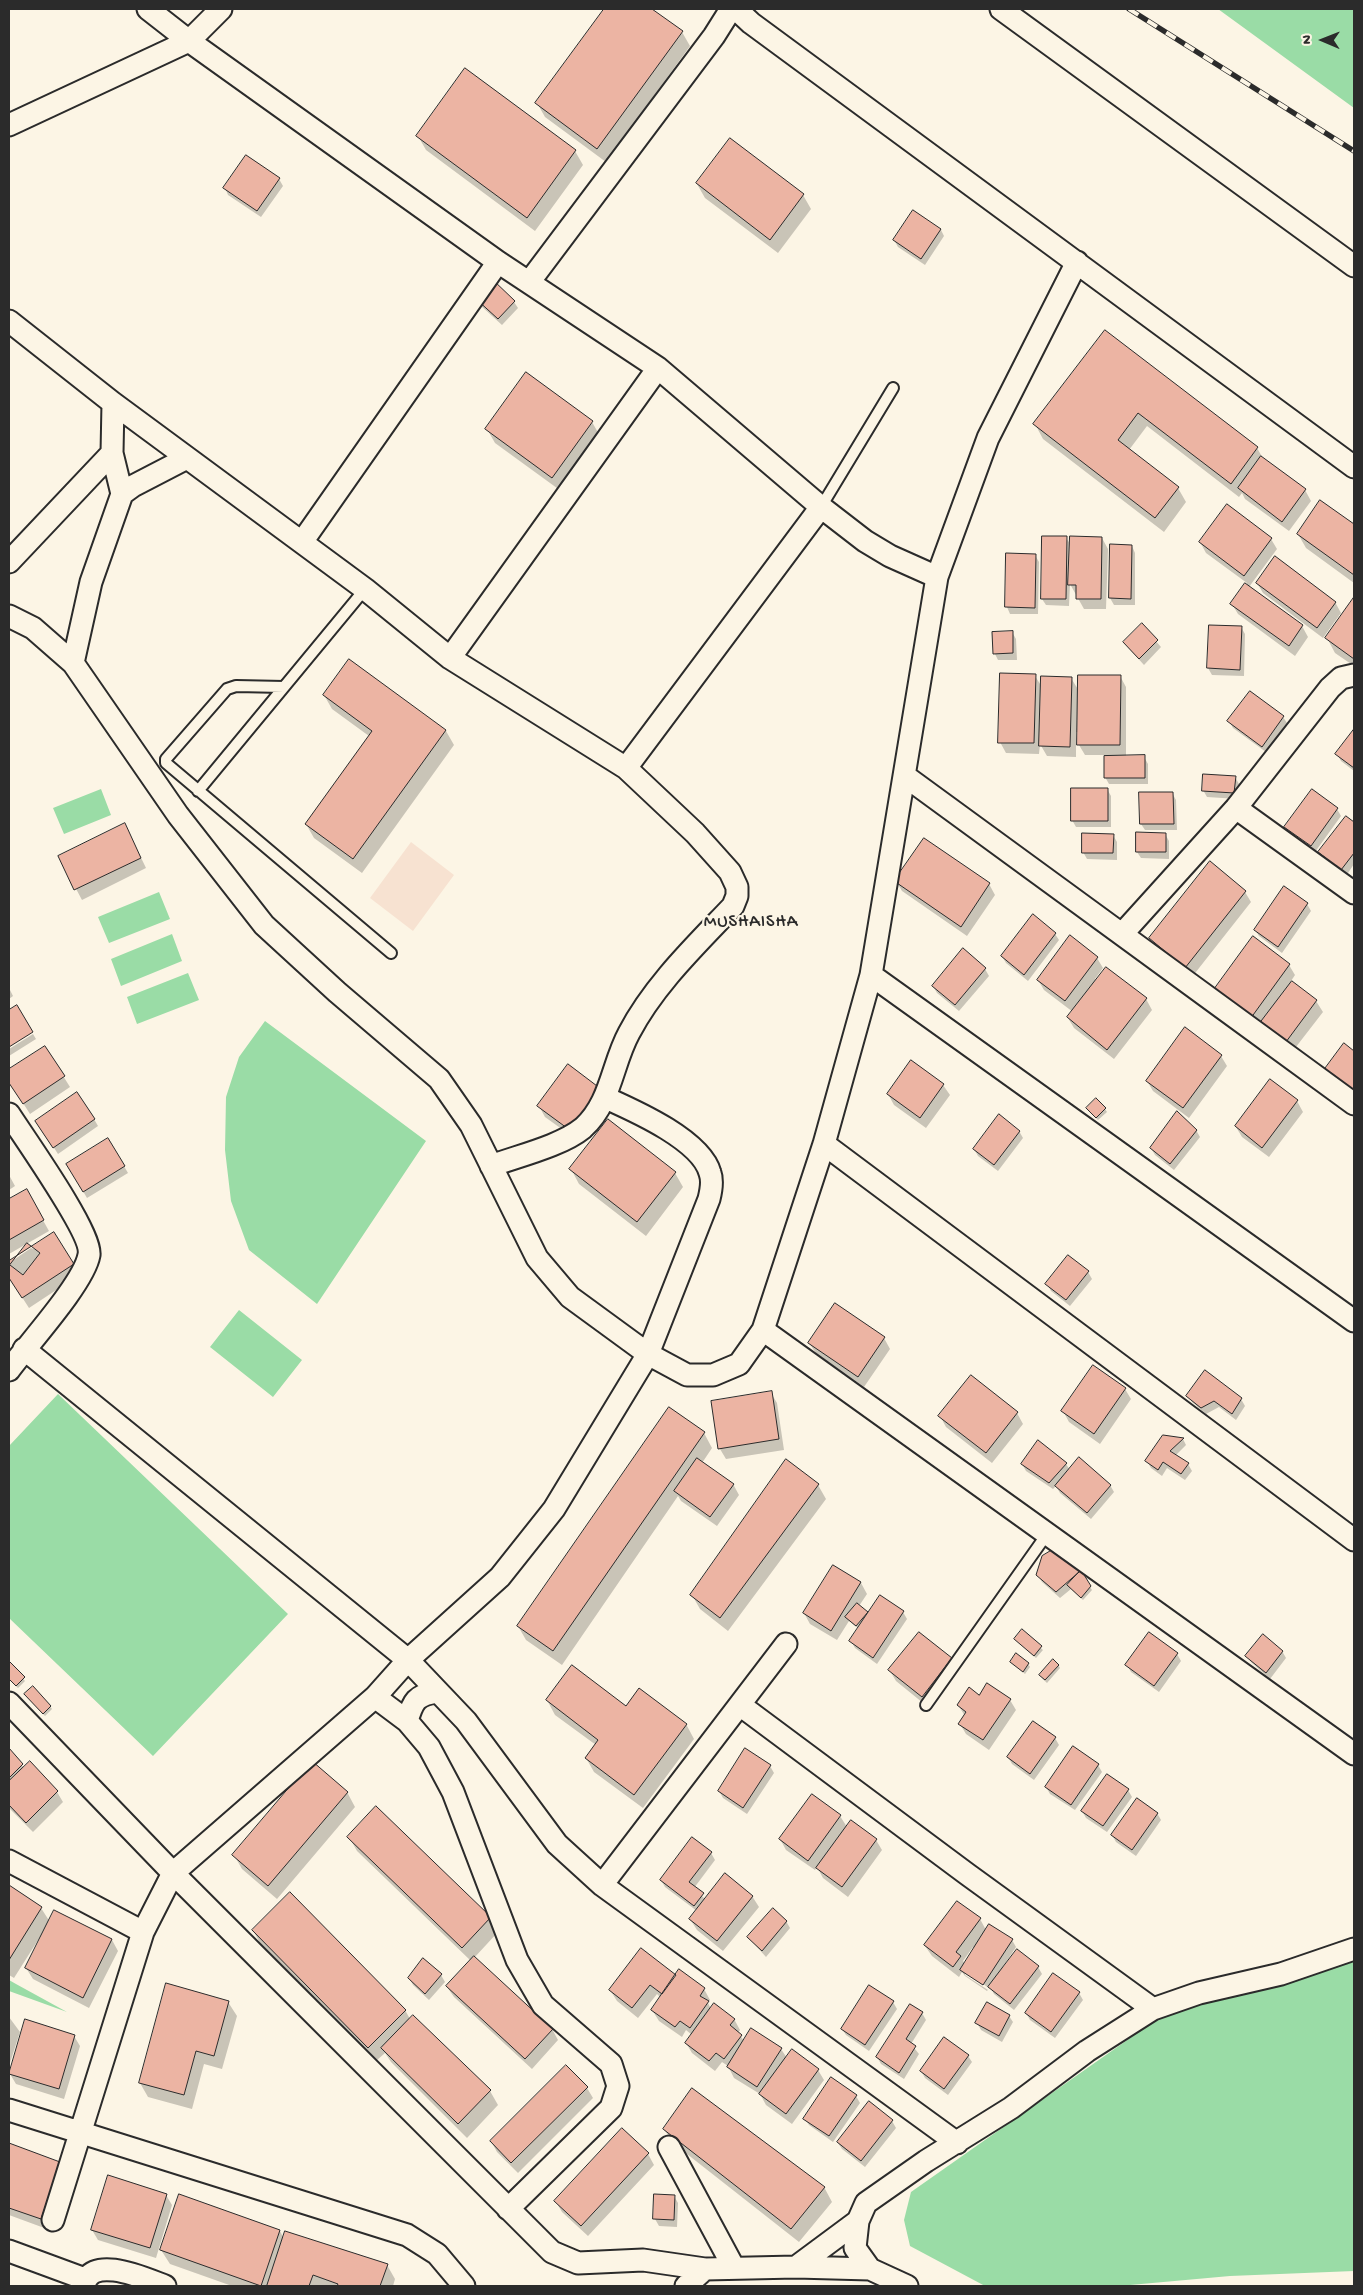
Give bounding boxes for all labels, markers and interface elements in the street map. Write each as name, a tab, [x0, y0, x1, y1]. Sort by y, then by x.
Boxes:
north arrow	[1298, 15, 1348, 65]
text: N	[1299, 35, 1316, 44]
district label: MUSHAISHA	[703, 912, 799, 934]

